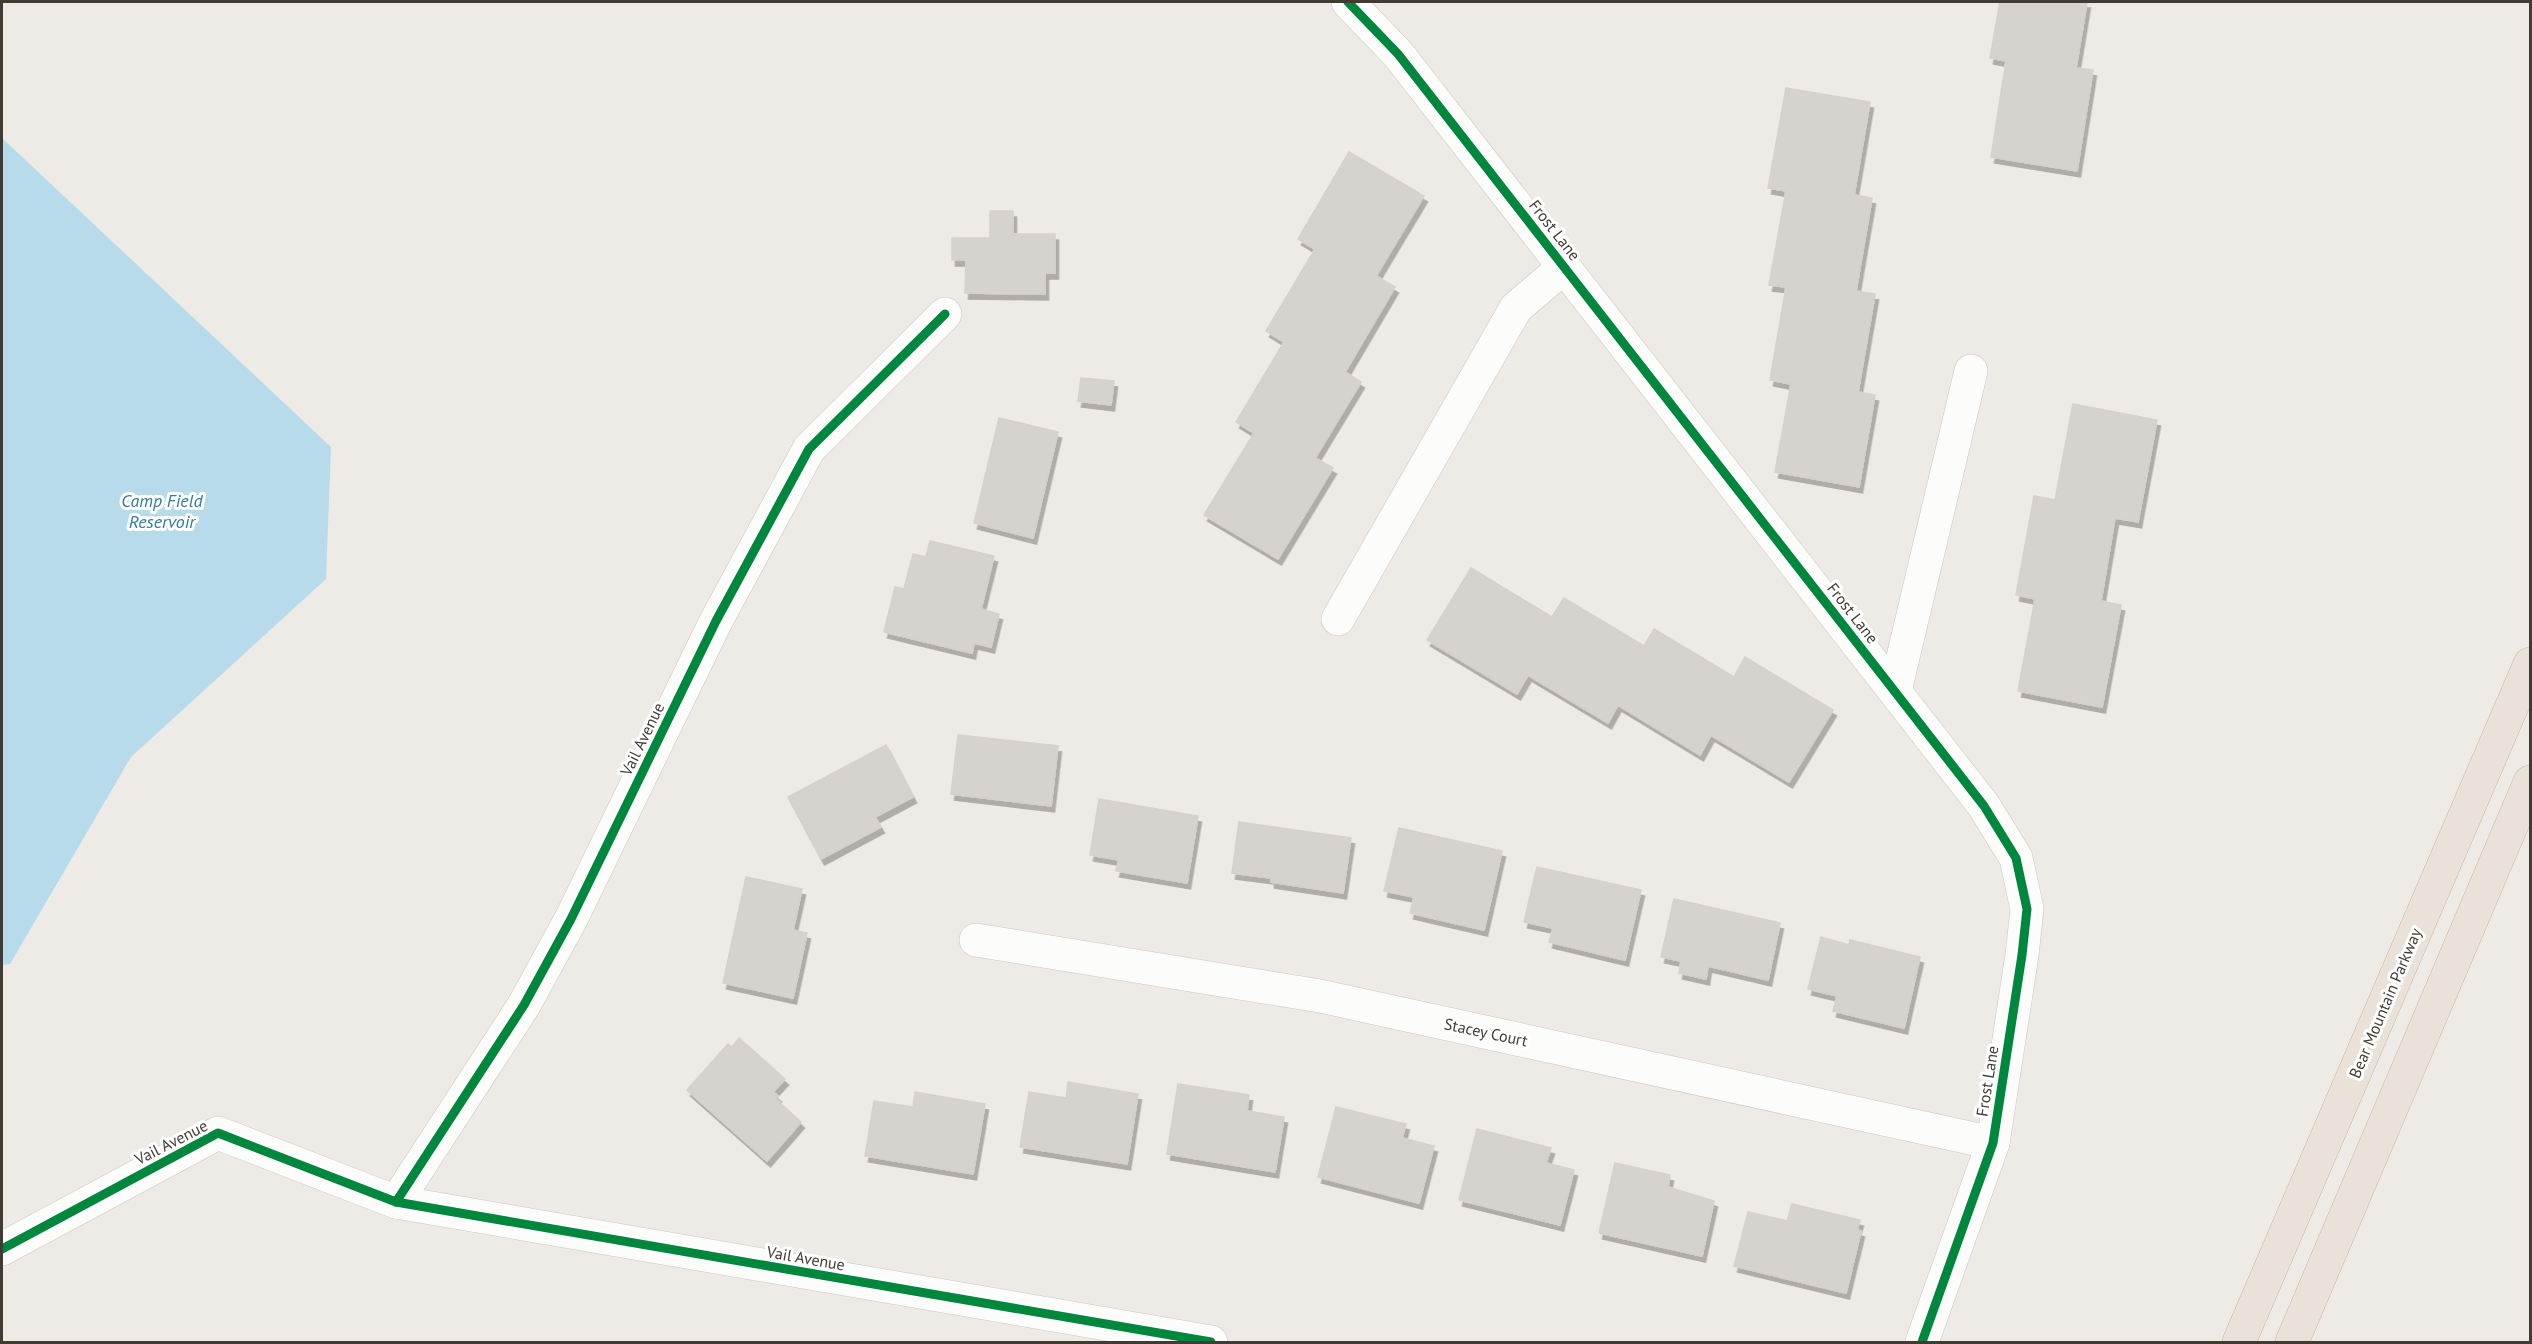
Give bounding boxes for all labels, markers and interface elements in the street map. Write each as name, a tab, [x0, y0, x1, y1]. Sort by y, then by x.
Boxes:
street label: Frost Lane	[1525, 196, 1585, 264]
water label: Camp Field Reservoir	[121, 489, 204, 533]
street label: Frost Lane	[1823, 579, 1883, 647]
street label: Vail Avenue	[615, 699, 668, 780]
street label: Bear Mountain Parkway	[2344, 925, 2426, 1081]
street label: Stacey Court	[1442, 1013, 1530, 1051]
street label: Frost Lane	[1972, 1044, 2002, 1118]
street label: Vail Avenue	[130, 1115, 211, 1169]
street label: Vail Avenue	[764, 1241, 847, 1275]

